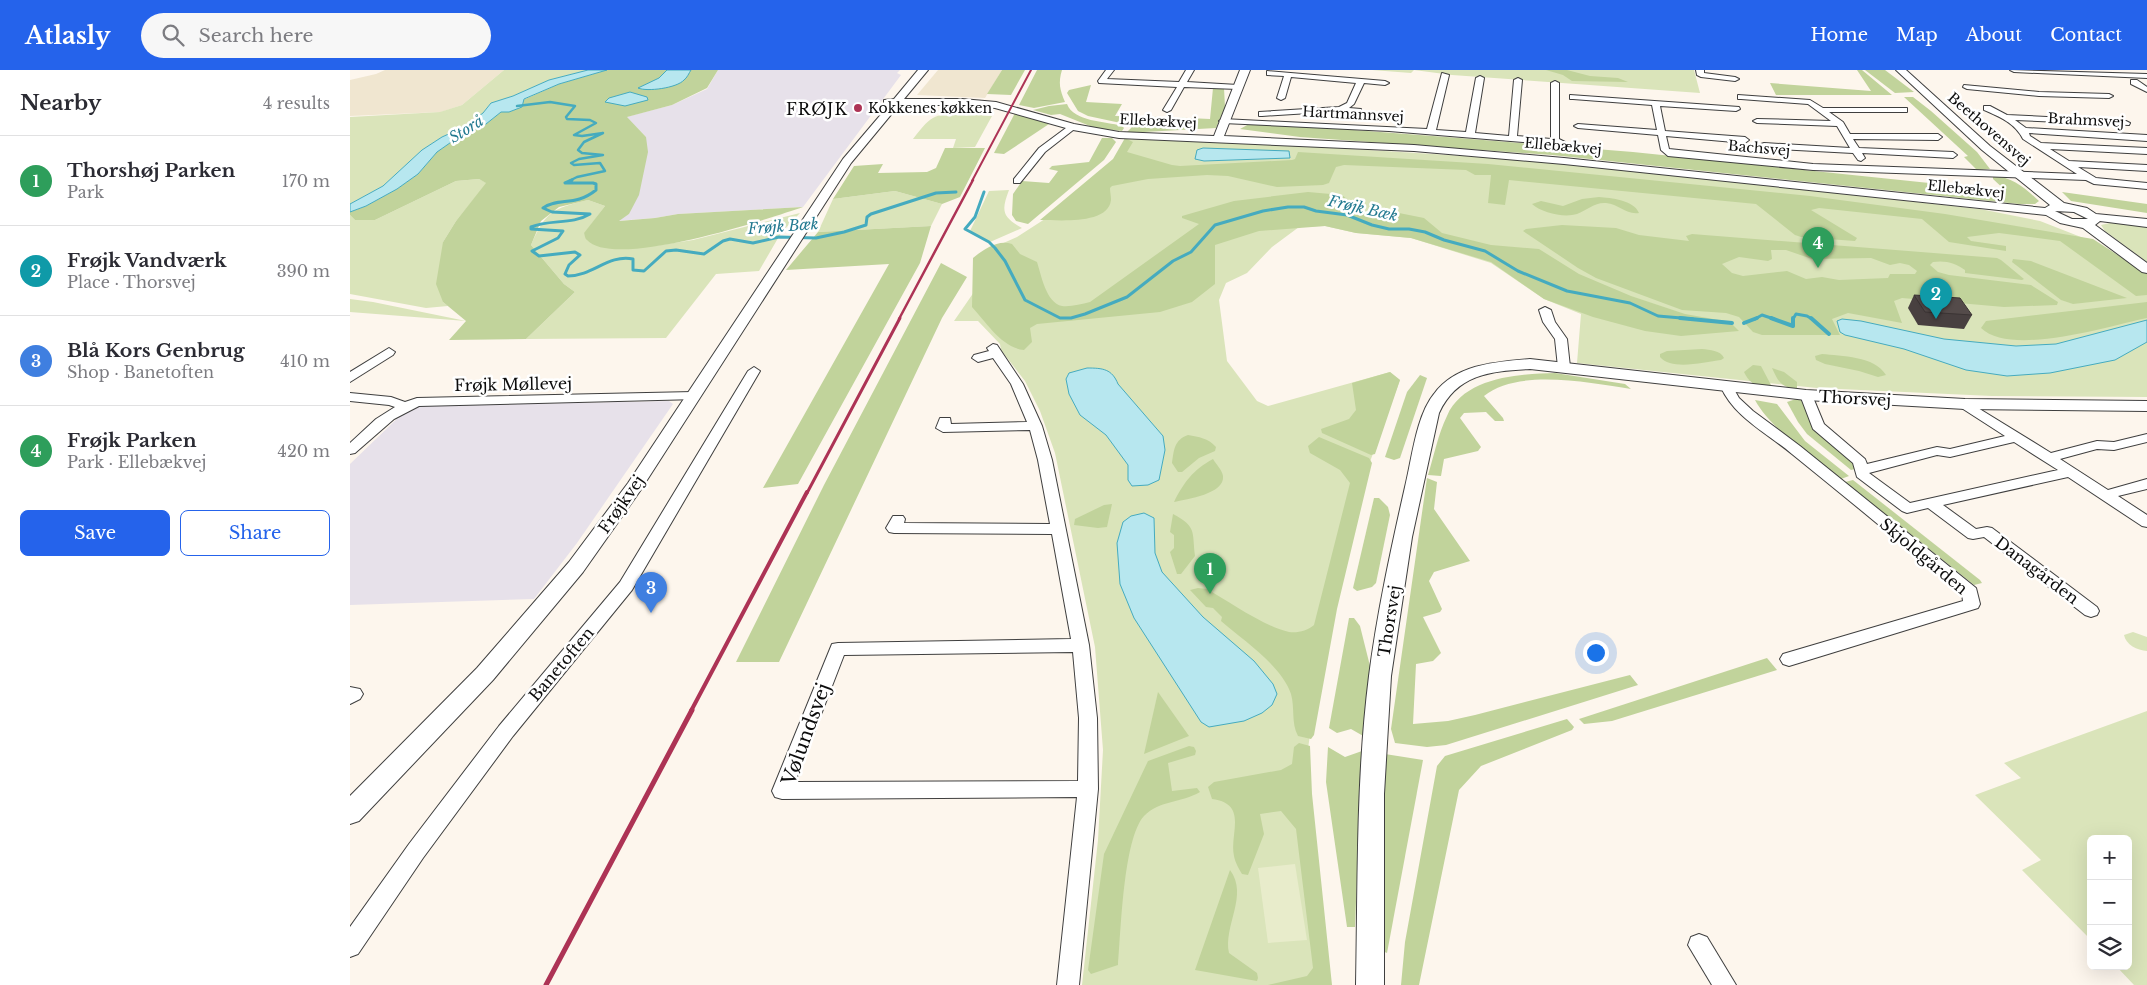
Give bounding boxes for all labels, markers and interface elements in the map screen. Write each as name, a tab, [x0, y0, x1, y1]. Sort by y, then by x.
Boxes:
search box	[141, 13, 491, 58]
text: Atlasly	[25, 21, 111, 50]
icon: search	[159, 21, 187, 49]
text: Search here	[199, 24, 314, 47]
text: Home	[1810, 24, 1868, 46]
text: Map	[1896, 24, 1938, 46]
text: About	[1966, 24, 2022, 46]
text: Contact	[2050, 24, 2122, 46]
street label: Beethovensvej	[1944, 88, 2034, 170]
text: Nearby	[20, 90, 101, 116]
text: 4 results	[263, 93, 330, 113]
district label: FRØJK	[786, 99, 848, 119]
place label: Kokkenes køkken	[868, 99, 992, 117]
marker: Kokkenes køkken	[852, 102, 864, 114]
street label: Hartmannsvej	[1302, 102, 1404, 126]
street label: Brahmsvej	[2047, 109, 2125, 131]
street label: Ellebækvej	[1119, 110, 1197, 132]
water label: Storå	[445, 111, 487, 147]
street label: Ellebækvej	[1524, 134, 1602, 158]
street label: Bachsvej	[1727, 136, 1791, 160]
text: Thorshøj Parken	[67, 159, 235, 182]
text: 1	[33, 171, 39, 191]
text: 170 m	[282, 171, 330, 191]
street label: Ellebækvej	[1927, 176, 2005, 202]
text: Park	[67, 182, 104, 202]
water label: Frøjk Bæk	[1325, 191, 1400, 225]
water label: Frøjk Bæk	[746, 214, 819, 238]
pin: 4	[1802, 227, 1834, 268]
text: Frøjk Vandværk	[67, 249, 227, 272]
text: 2	[31, 261, 41, 281]
text: 390 m	[277, 261, 330, 281]
text: Place · Thorsvej	[67, 272, 196, 292]
pin: 2	[1920, 278, 1952, 319]
text: Blå Kors Genbrug	[67, 339, 245, 362]
text: 3	[31, 351, 41, 371]
text: 410 m	[280, 351, 330, 371]
text: Shop · Banetoften	[67, 362, 214, 382]
street label: Frøjk Møllevej	[454, 373, 572, 395]
street label: Thorsvej	[1818, 386, 1892, 410]
text: Frøjk Parken	[67, 429, 197, 452]
text: 4	[31, 441, 41, 461]
text: 420 m	[278, 441, 330, 461]
text: Park · Ellebækvej	[67, 452, 206, 472]
street label: Frøjkvej	[594, 471, 648, 537]
button: Save	[20, 510, 170, 556]
button: Share	[180, 510, 330, 556]
street label: Skjoldgården	[1876, 513, 1972, 599]
street label: Danagården	[1991, 532, 2083, 608]
pin: 1	[1194, 553, 1226, 594]
pin: 3	[635, 572, 667, 613]
street label: Thorsvej	[1373, 584, 1405, 658]
street label: Banetoften	[524, 623, 598, 705]
your location	[1583, 640, 1609, 666]
street label: Vølundsvej	[777, 680, 835, 789]
map controls	[2087, 835, 2132, 970]
button: +	[2087, 835, 2132, 880]
button: −	[2087, 880, 2132, 925]
button: layers	[2087, 925, 2132, 970]

